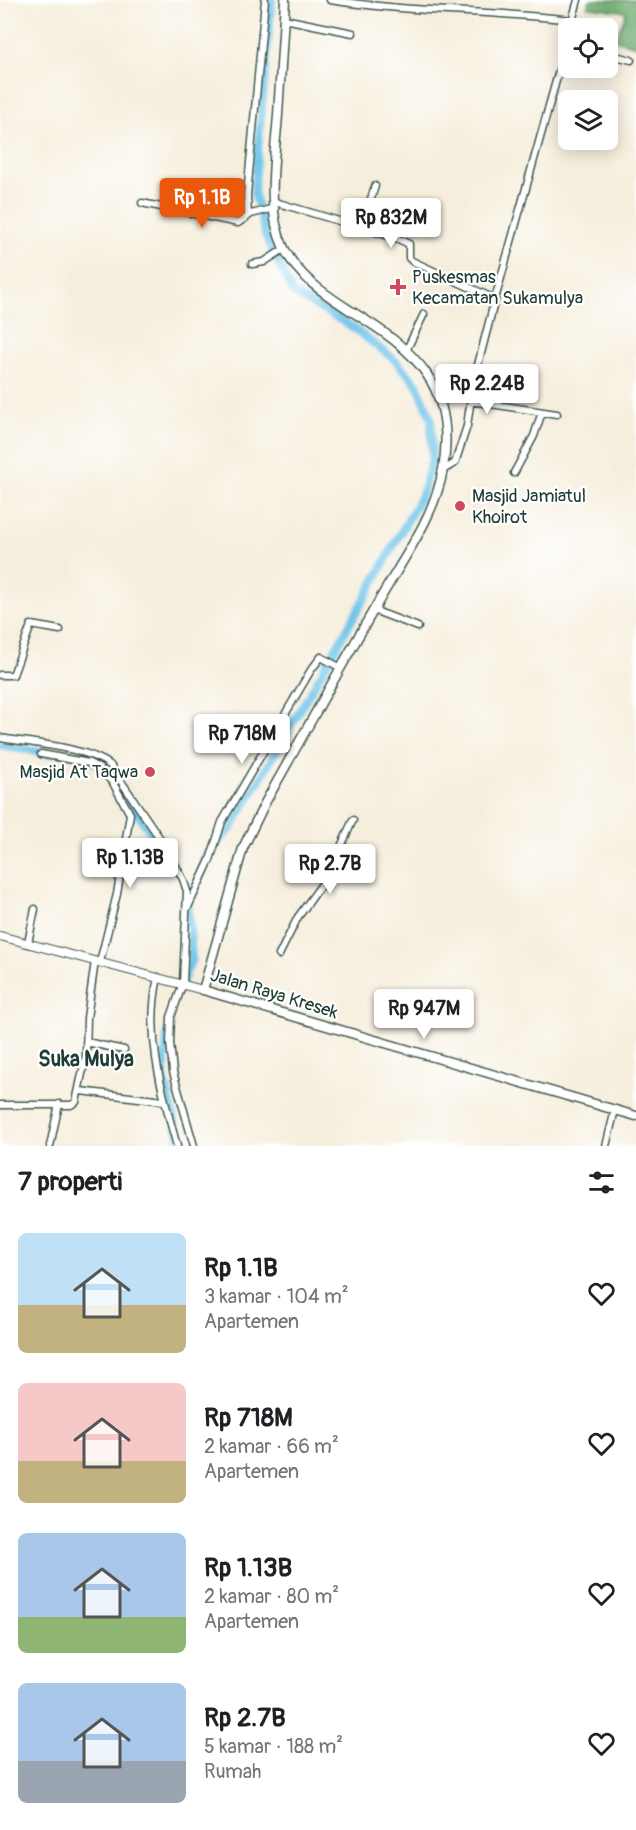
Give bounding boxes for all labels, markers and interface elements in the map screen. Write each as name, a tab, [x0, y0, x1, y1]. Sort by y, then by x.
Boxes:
map controls	[558, 18, 618, 150]
button: locate	[558, 18, 618, 78]
button: layers	[558, 90, 618, 150]
pin: Rp 1.1B	[147, 178, 257, 229]
text: Rp 1.1B	[174, 185, 230, 210]
pin: Rp 832M	[336, 198, 446, 249]
text: Rp 832M	[355, 205, 427, 230]
place label: Puskesmas Kecamatan Sukamulya	[412, 266, 583, 310]
marker: Puskesmas Kecamatan Sukamulya	[389, 278, 407, 296]
pin: Rp 2.24B	[425, 364, 549, 415]
text: Rp 2.24B	[449, 371, 525, 396]
place label: Masjid Jamiatul Khoirot	[472, 485, 586, 529]
marker: Masjid Jamiatul Khoirot	[453, 499, 467, 513]
pin: Rp 718M	[187, 714, 297, 765]
text: Rp 718M	[208, 721, 276, 746]
place label: Masjid At Taqwa	[19, 761, 138, 784]
marker: Masjid At Taqwa	[143, 765, 157, 779]
pin: Rp 1.13B	[68, 838, 192, 889]
pin: Rp 2.7B	[275, 844, 385, 895]
text: Rp 1.13B	[96, 845, 164, 870]
text: Rp 2.7B	[299, 851, 361, 876]
street label: Jalan Raya Kresek	[207, 964, 341, 1024]
pin: Rp 947M	[369, 989, 479, 1040]
text: Rp 947M	[388, 996, 460, 1021]
district label: Suka Mulya	[38, 1046, 134, 1073]
text: 7 properti	[18, 1166, 122, 1198]
icon: filters	[585, 1166, 618, 1199]
text: Rp 1.1B	[204, 1252, 278, 1284]
icon: home	[66, 1257, 138, 1329]
icon: heart	[585, 1277, 618, 1310]
text: 3 kamar · 104 m²	[204, 1284, 349, 1309]
text: Apartemen	[204, 1309, 299, 1334]
text: Rp 718M	[204, 1402, 293, 1434]
icon: home	[66, 1407, 138, 1479]
icon: heart	[585, 1427, 618, 1460]
text: 2 kamar · 66 m²	[204, 1434, 339, 1459]
text: Apartemen	[204, 1459, 299, 1484]
text: Rp 1.13B	[204, 1552, 292, 1584]
icon: home	[66, 1557, 138, 1629]
icon: heart	[585, 1577, 618, 1610]
text: 2 kamar · 80 m²	[204, 1584, 339, 1609]
text: Apartemen	[204, 1609, 299, 1634]
text: Rp 2.7B	[204, 1702, 286, 1734]
icon: home	[66, 1707, 138, 1779]
icon: heart	[585, 1727, 618, 1760]
text: 5 kamar · 188 m²	[204, 1734, 343, 1759]
text: Rumah	[204, 1759, 261, 1784]

